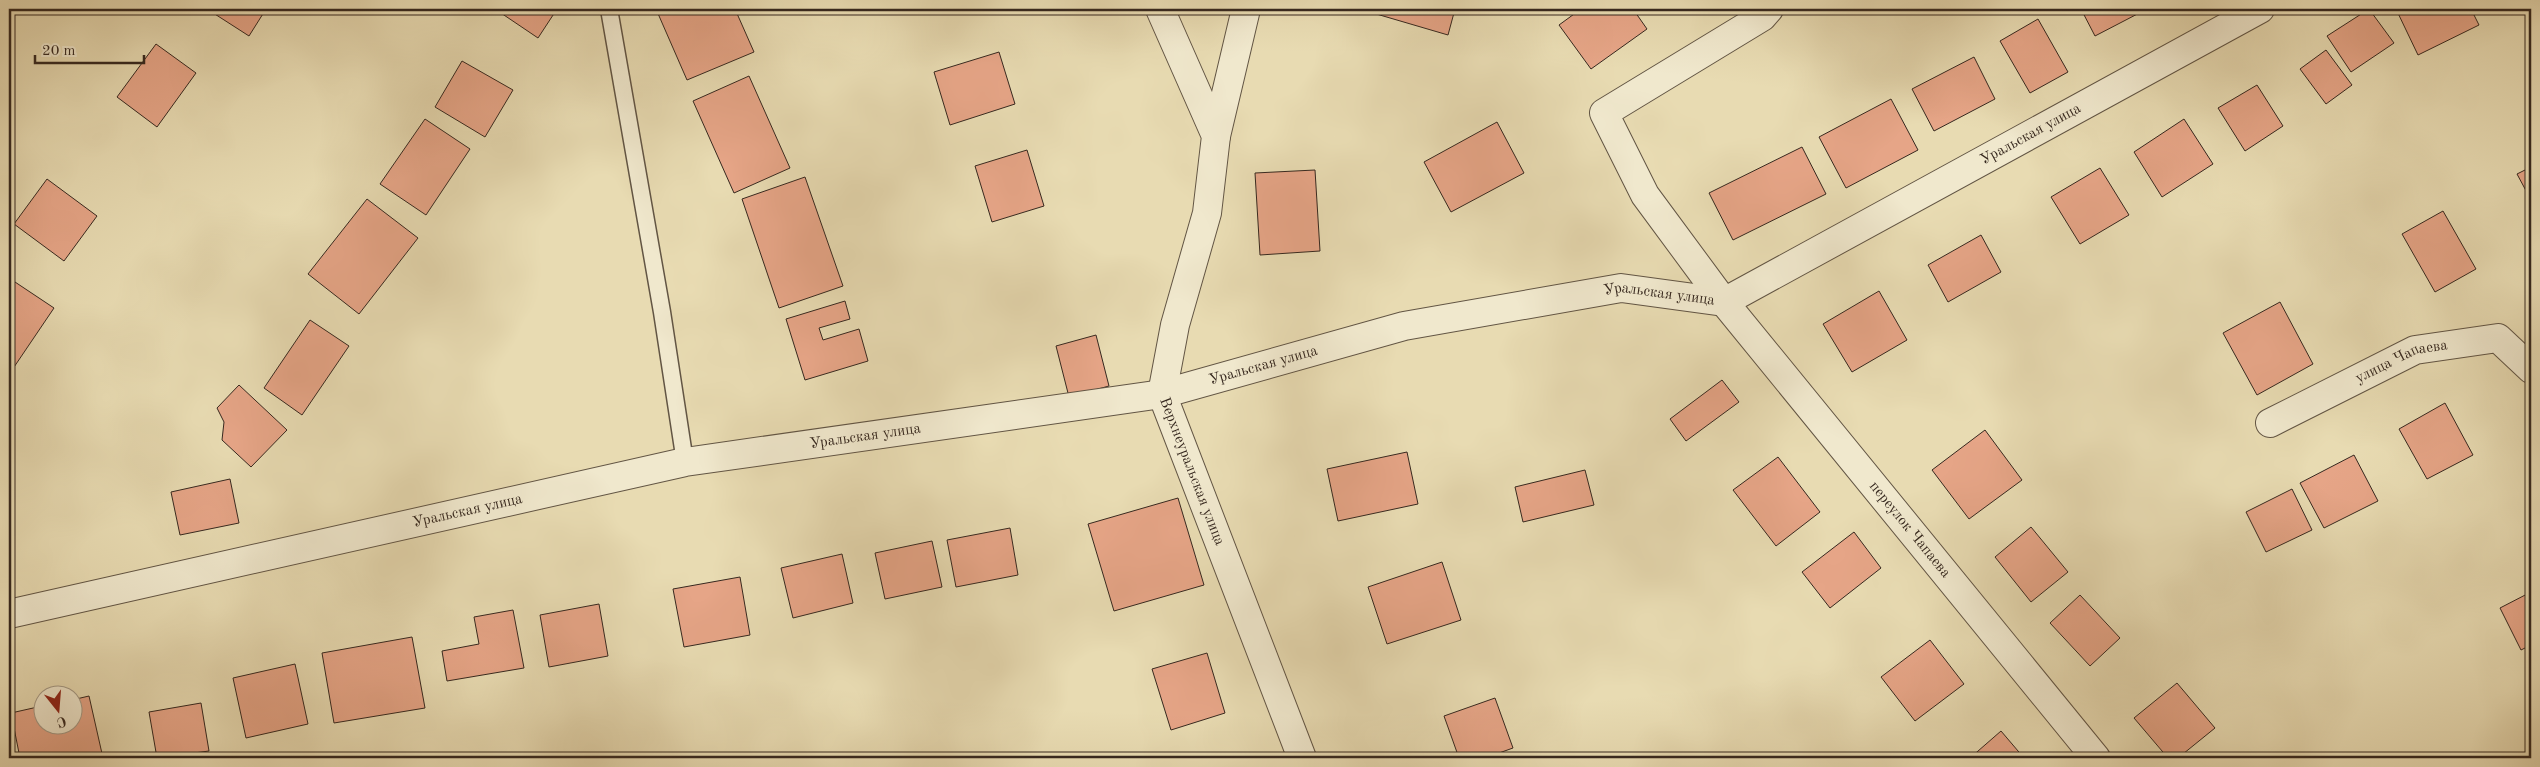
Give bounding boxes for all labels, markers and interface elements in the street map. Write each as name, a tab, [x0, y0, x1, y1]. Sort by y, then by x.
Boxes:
scale bar	[35, 32, 144, 64]
text: 20 m	[42, 44, 76, 59]
street label: Уральская улица	[1978, 101, 2084, 168]
street label: Уральская улица	[1603, 280, 1716, 308]
street label: улица Чапаева	[2353, 338, 2449, 386]
street label: Уральская улица	[1207, 343, 1320, 388]
street label: Верхнеуральская улица	[1157, 395, 1227, 548]
street label: Уральская улица	[809, 421, 922, 452]
street label: переулок Чапаева	[1866, 479, 1954, 581]
street label: Уральская улица	[411, 491, 524, 530]
north arrow	[32, 684, 82, 734]
text: С	[55, 713, 68, 730]

